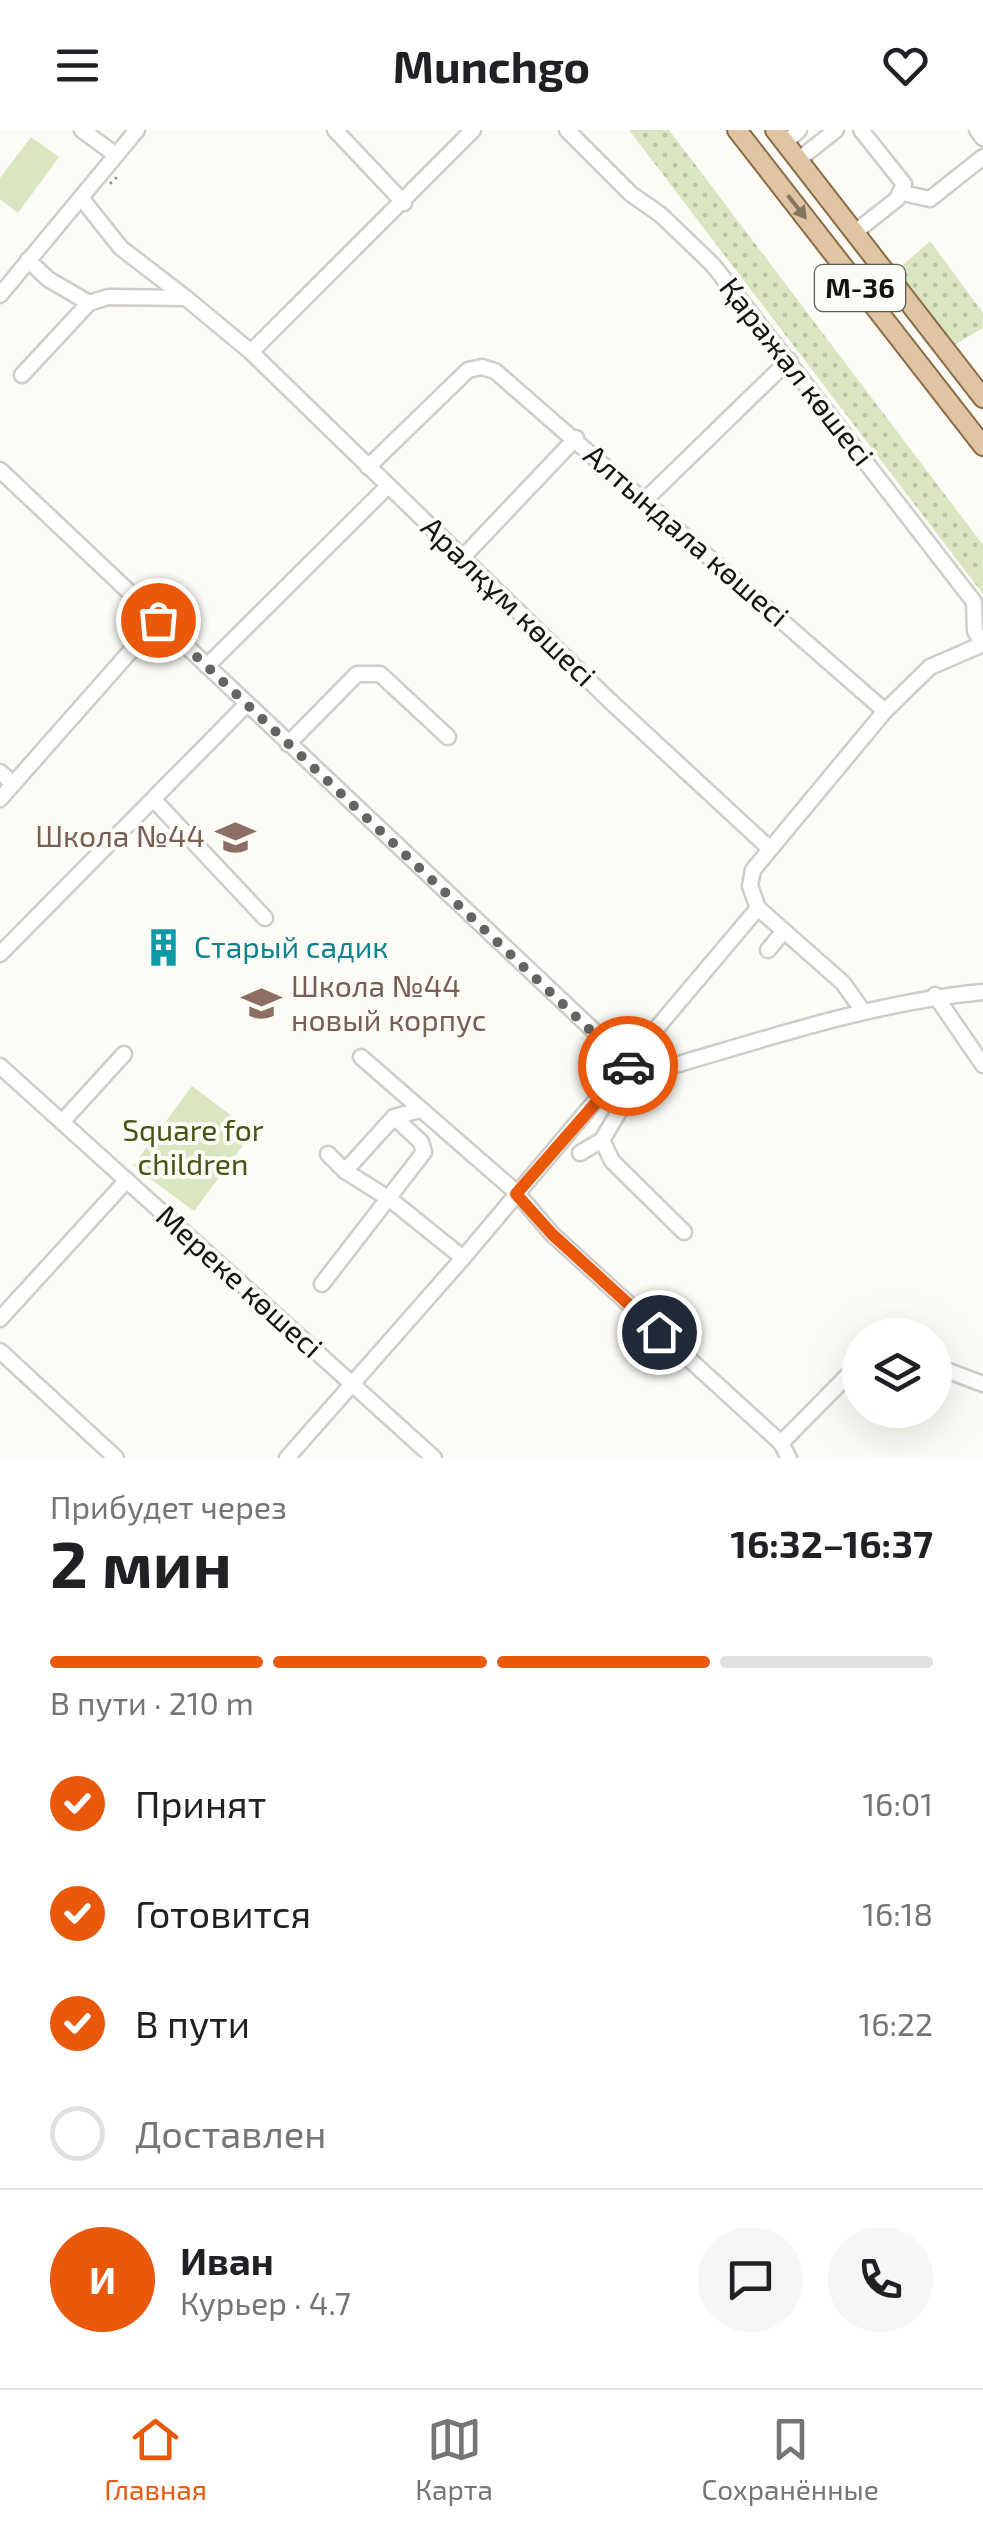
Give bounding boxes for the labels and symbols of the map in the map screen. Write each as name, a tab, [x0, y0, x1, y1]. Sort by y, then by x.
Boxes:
one-way arrow	[786, 194, 807, 220]
road number: M-36	[815, 265, 905, 311]
street label: Қаражал көшесі	[713, 269, 882, 472]
street label: Алтындала көшесі	[578, 436, 797, 633]
street label: Аралқұм көшесі	[415, 508, 604, 693]
pin	[116, 578, 201, 663]
school or university icon: Школа №44	[214, 816, 256, 858]
place label: Школа №44	[35, 817, 205, 853]
building icon: Старый садик	[143, 927, 185, 969]
place label: Старый садик	[194, 928, 388, 964]
place label: Школа №44 новый корпус	[291, 967, 487, 1038]
school or university icon: Школа №44 новый корпус	[240, 983, 282, 1025]
courier	[578, 1016, 678, 1116]
park label: Square for children	[122, 1111, 264, 1181]
street label: Мереке көшесі	[150, 1197, 331, 1364]
pin	[617, 1290, 702, 1375]

